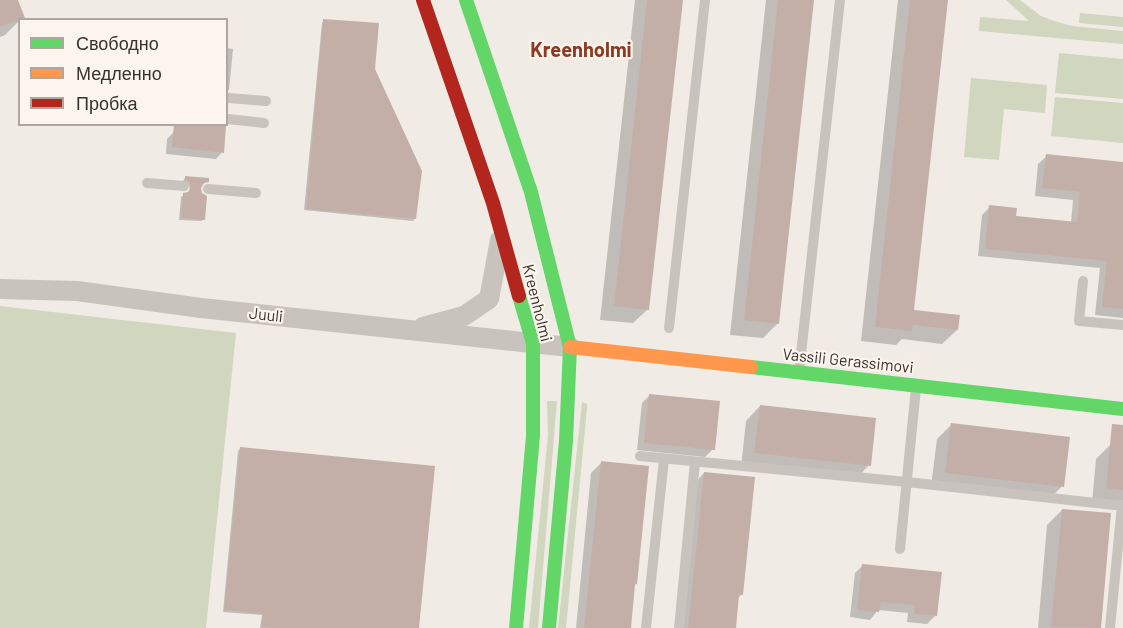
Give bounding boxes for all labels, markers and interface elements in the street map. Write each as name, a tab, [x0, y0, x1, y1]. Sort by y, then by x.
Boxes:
legend	[18, 18, 228, 126]
text: Свободно	[76, 32, 159, 54]
district label: Kreenholmi	[530, 38, 632, 62]
text: Медленно	[76, 62, 162, 84]
text: Пробка	[76, 92, 138, 114]
street label: Kreenholmi	[518, 262, 556, 344]
street label: Juuli	[248, 304, 284, 326]
street label: Vassili Gerassimovi	[781, 345, 915, 377]

